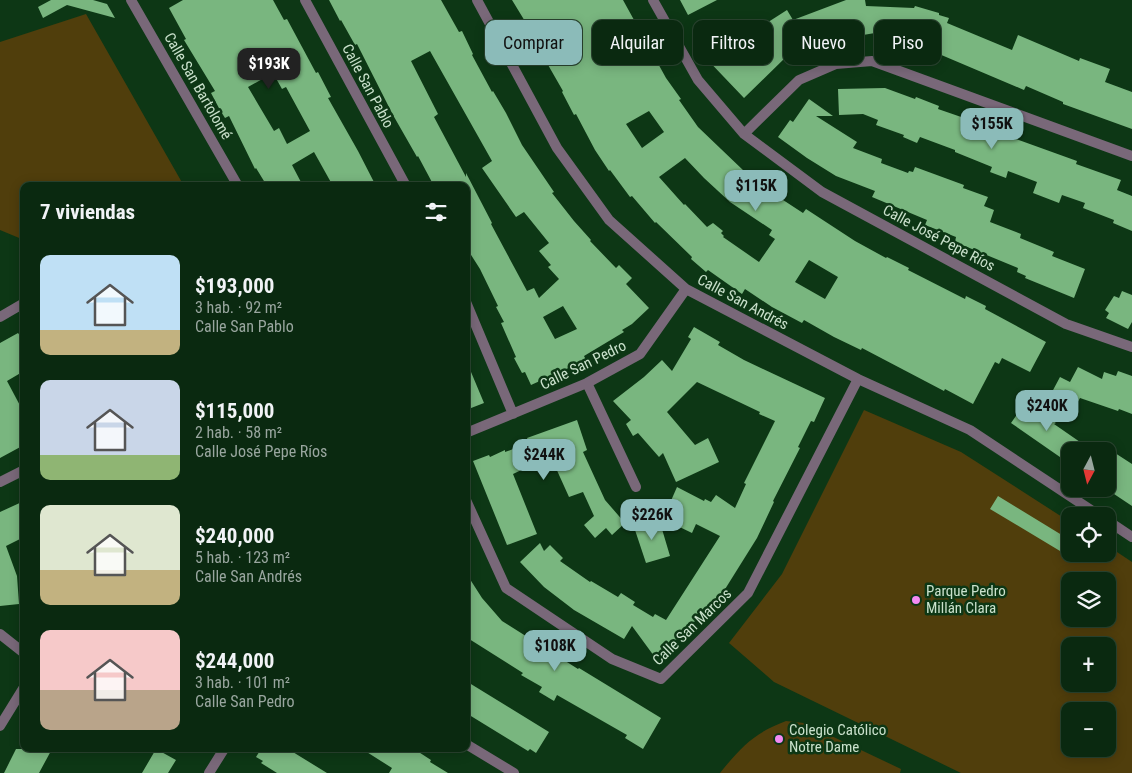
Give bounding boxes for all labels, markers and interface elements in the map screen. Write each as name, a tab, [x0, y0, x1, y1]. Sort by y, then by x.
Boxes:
chip: Comprar	[485, 20, 582, 65]
chip: Alquilar	[592, 20, 683, 65]
chip: Filtros	[693, 20, 773, 65]
chip: Nuevo	[783, 20, 864, 65]
chip: Piso	[874, 20, 941, 65]
street label: Calle San Bartolomé	[160, 29, 236, 143]
street label: Calle San Pablo	[338, 41, 398, 131]
pin: $193K	[234, 48, 304, 90]
text: $193K	[248, 54, 290, 73]
pin: $155K	[957, 108, 1027, 150]
text: $155K	[971, 114, 1013, 133]
pin: $115K	[721, 170, 791, 212]
text: $115K	[735, 176, 777, 195]
icon: filters	[422, 198, 450, 226]
text: 7 viviendas	[40, 200, 135, 224]
street label: Calle José Pepe Ríos	[880, 201, 998, 275]
street label: Calle San Andrés	[694, 270, 792, 334]
text: $193,000	[195, 274, 274, 298]
icon: home	[80, 275, 140, 335]
text: 3 hab. · 92 m²	[195, 298, 282, 317]
text: Calle San Pablo	[195, 317, 294, 336]
street label: Calle San Pedro	[537, 336, 629, 394]
pin: $240K	[1012, 390, 1082, 432]
text: $240K	[1026, 396, 1068, 415]
text: $115,000	[195, 399, 274, 423]
icon: home	[80, 400, 140, 460]
text: 2 hab. · 58 m²	[195, 423, 282, 442]
pin: $244K	[509, 438, 579, 481]
text: Calle José Pepe Ríos	[195, 442, 327, 461]
north arrow	[1061, 442, 1116, 498]
map controls	[1061, 442, 1116, 757]
text: $244K	[523, 445, 565, 464]
pin: $226K	[617, 498, 687, 541]
text: $226K	[631, 505, 673, 524]
button: locate	[1061, 507, 1116, 562]
text: $240,000	[195, 524, 274, 548]
icon: home	[80, 525, 140, 585]
text: 5 hab. · 123 m²	[195, 548, 290, 567]
text: Calle San Andrés	[195, 567, 302, 586]
button: layers	[1061, 572, 1116, 627]
place label: Parque Pedro Millán Clara	[926, 582, 1006, 617]
street label: Calle San Marcos	[649, 585, 735, 669]
marker: Parque Pedro Millán Clara	[910, 594, 922, 606]
pin: $108K	[520, 630, 590, 672]
text: $108K	[534, 636, 576, 655]
button: +	[1061, 637, 1116, 692]
text: $244,000	[195, 649, 274, 673]
icon: home	[80, 650, 140, 710]
text: 3 hab. · 101 m²	[195, 673, 290, 692]
text: Calle San Pedro	[195, 692, 295, 711]
button: −	[1061, 702, 1116, 757]
place label: Colegio Católico Notre Dame	[789, 721, 886, 756]
marker: Colegio Católico Notre Dame	[773, 733, 785, 745]

